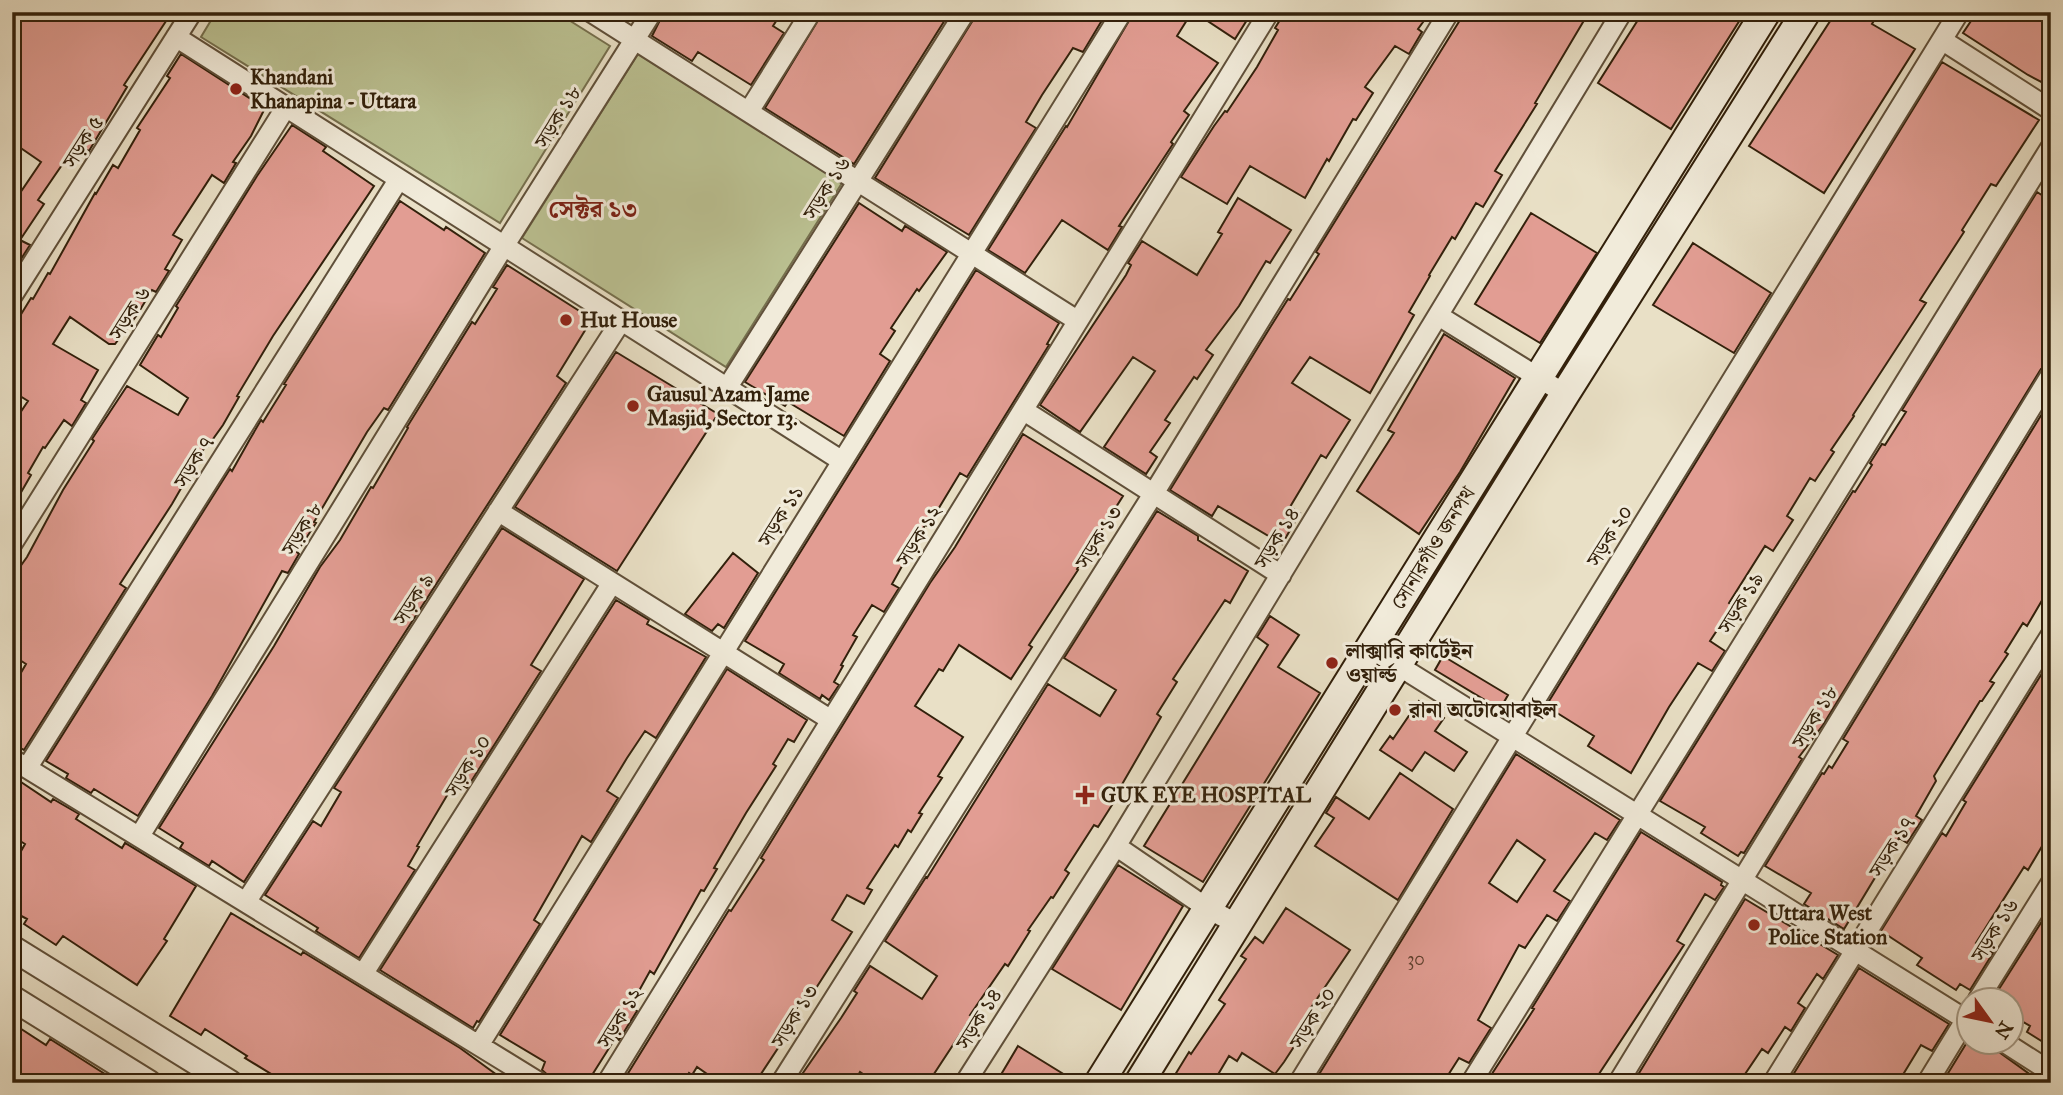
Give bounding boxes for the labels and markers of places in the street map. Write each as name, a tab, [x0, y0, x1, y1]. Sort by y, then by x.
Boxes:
place label: Khandani Khanapina - Uttara	[250, 64, 418, 114]
marker: Khandani Khanapina - Uttara	[228, 81, 244, 97]
place label: Hut House	[580, 307, 678, 333]
marker: Hut House	[558, 312, 574, 328]
place label: Gausul Azam Jame Masjid, Sector 13.	[647, 381, 810, 431]
marker: Gausul Azam Jame Masjid, Sector 13.	[625, 398, 641, 414]
place label: লাক্সারি কার্টেইন ওয়ার্ল্ড	[1345, 638, 1474, 688]
marker: লাক্সারি কার্টেইন ওয়ার্ল্ড	[1324, 655, 1340, 671]
place label: রানা অটোমোবাইল	[1408, 697, 1559, 723]
marker: রানা অটোমোবাইল	[1387, 702, 1403, 718]
place label: GUK EYE HOSPITAL	[1101, 782, 1312, 808]
marker: GUK EYE HOSPITAL	[1075, 785, 1095, 805]
place label: Uttara West Police Station	[1768, 900, 1888, 950]
marker: Uttara West Police Station	[1746, 917, 1762, 933]

